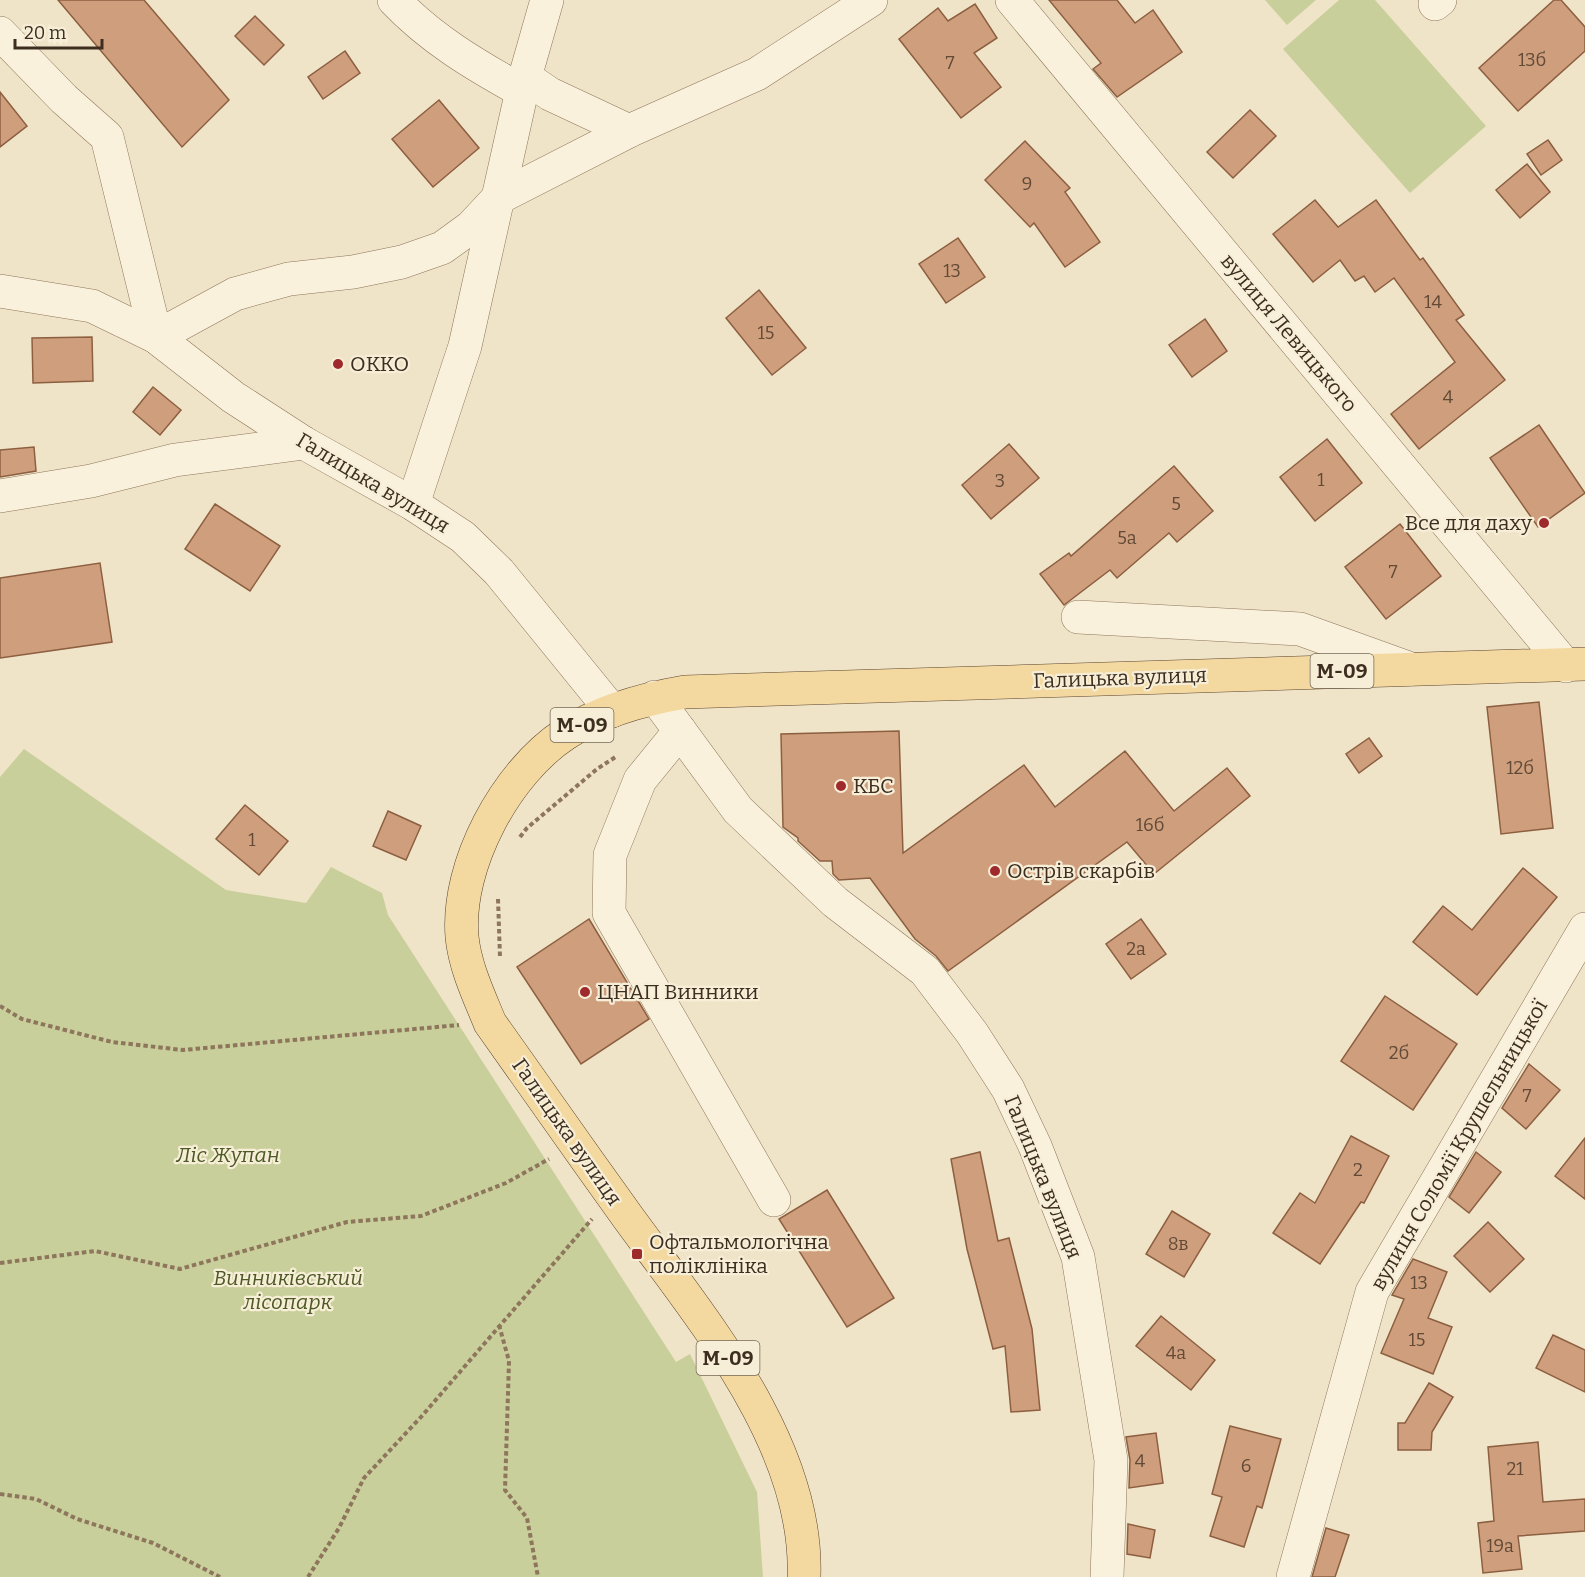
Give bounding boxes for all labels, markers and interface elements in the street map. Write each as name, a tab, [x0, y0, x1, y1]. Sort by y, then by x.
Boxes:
scale bar	[15, 12, 102, 50]
text: 20 m	[24, 22, 66, 44]
house number: 13б	[1518, 49, 1546, 71]
house number: 7	[945, 52, 955, 74]
house number: 9	[1022, 173, 1032, 195]
street label: вулиця Левицького	[1215, 249, 1363, 417]
house number: 13	[943, 260, 961, 282]
house number: 14	[1424, 291, 1442, 313]
house number: 15	[758, 322, 774, 344]
place label: ОККО	[350, 351, 409, 377]
marker: ОККО	[331, 357, 345, 371]
house number: 4	[1443, 386, 1454, 408]
street label: Галицька вулиця	[292, 427, 454, 539]
house number: 1	[1317, 469, 1325, 491]
house number: 3	[995, 470, 1005, 492]
house number: 5	[1171, 493, 1181, 515]
place label: Все для даху	[1405, 510, 1533, 536]
marker: Все для даху	[1537, 516, 1551, 530]
house number: 5а	[1117, 527, 1137, 549]
house number: 7	[1388, 561, 1398, 583]
road number: М-09	[1310, 654, 1374, 688]
street label: Галицька вулиця	[1033, 662, 1207, 694]
road number: М-09	[550, 708, 614, 742]
house number: 12б	[1506, 757, 1534, 779]
place label: КБС	[853, 773, 893, 799]
marker: КБС	[834, 779, 848, 793]
house number: 16б	[1136, 814, 1164, 836]
house number: 1	[248, 829, 256, 851]
place label: Острів скарбів	[1007, 858, 1155, 884]
marker: Острів скарбів	[988, 864, 1002, 878]
house number: 2а	[1126, 938, 1146, 960]
place label: ЦНАП Винники	[597, 979, 759, 1005]
marker: ЦНАП Винники	[578, 985, 592, 999]
street label: вулиця Соломії Крушельницької	[1365, 995, 1553, 1295]
house number: 2б	[1389, 1042, 1409, 1064]
street label: Галицька вулиця	[506, 1053, 628, 1211]
house number: 7	[1522, 1085, 1532, 1107]
street label: Галицька вулиця	[998, 1091, 1088, 1263]
park label: Ліс Жупан	[175, 1142, 280, 1168]
house number: 2	[1353, 1159, 1363, 1181]
place label: Офтальмологічна поліклініка	[649, 1229, 829, 1279]
house number: 8в	[1168, 1233, 1188, 1255]
marker: Офтальмологічна поліклініка	[630, 1247, 644, 1261]
park label: Винниківський лісопарк	[213, 1265, 363, 1315]
house number: 13	[1410, 1272, 1428, 1294]
house number: 15	[1409, 1329, 1425, 1351]
road number: М-09	[696, 1341, 760, 1375]
house number: 4а	[1166, 1342, 1186, 1364]
house number: 4	[1135, 1450, 1146, 1472]
house number: 6	[1241, 1455, 1251, 1477]
house number: 21	[1506, 1458, 1524, 1480]
house number: 19а	[1486, 1535, 1514, 1557]

